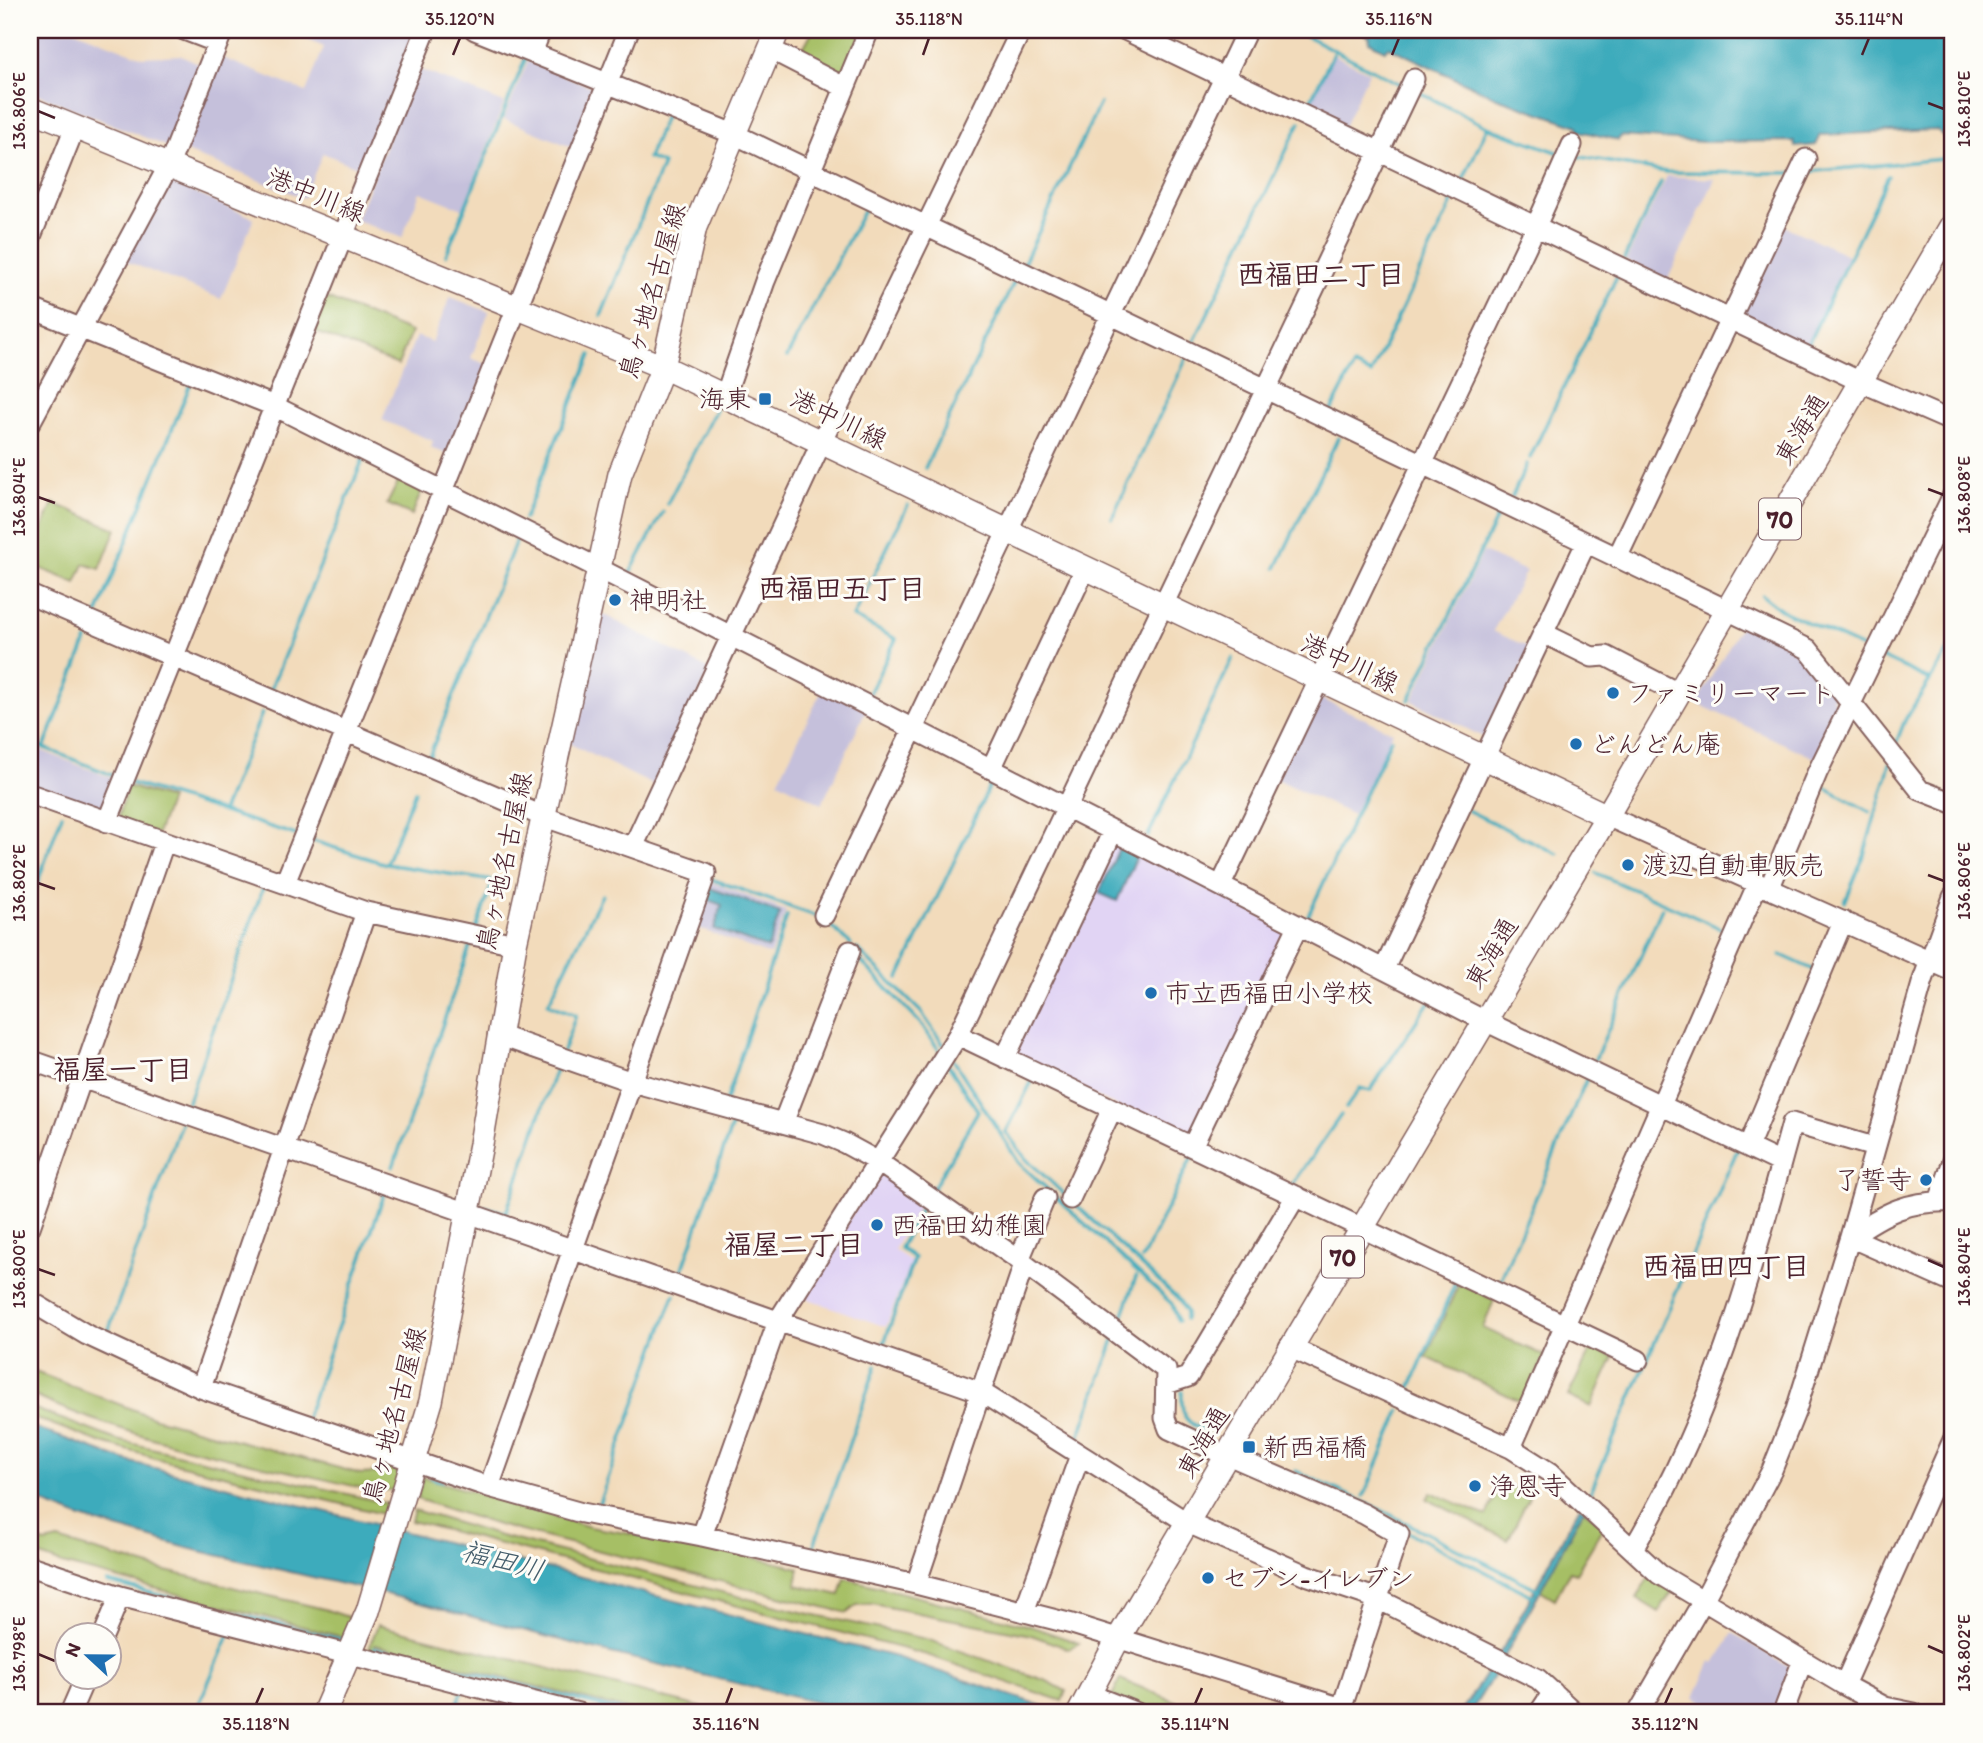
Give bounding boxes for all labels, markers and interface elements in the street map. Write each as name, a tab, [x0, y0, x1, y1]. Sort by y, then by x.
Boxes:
text: 35.120°N	[425, 8, 495, 30]
text: 35.118°N	[895, 8, 963, 30]
text: 35.116°N	[1365, 8, 1433, 30]
text: 35.114°N	[1835, 8, 1903, 30]
text: 136.810°E	[1953, 71, 1975, 147]
text: 136.806°E	[8, 72, 30, 150]
street label: 港中川線	[262, 161, 370, 229]
street label: 鳥ヶ地名古屋線	[612, 199, 692, 383]
district label: 西福田二丁目	[1237, 257, 1405, 291]
street label: 港中川線	[785, 382, 893, 456]
place label: 海東	[699, 383, 751, 415]
street label: 東海通	[1767, 387, 1835, 471]
marker: 海東	[757, 391, 773, 407]
text: 136.808°E	[1953, 456, 1975, 534]
text: 136.804°E	[8, 457, 30, 537]
road number: 70	[1759, 498, 1801, 540]
district label: 西福田五丁目	[758, 571, 926, 605]
place label: 神明社	[629, 584, 707, 616]
marker: 神明社	[607, 592, 623, 608]
street label: 港中川線	[1296, 627, 1404, 699]
place label: ファミリーマート	[1627, 677, 1836, 709]
marker: ファミリーマート	[1605, 685, 1621, 701]
place label: どんどん庵	[1590, 728, 1721, 760]
marker: どんどん庵	[1568, 736, 1584, 752]
street label: 鳥ヶ地名古屋線	[469, 769, 539, 953]
text: 136.806°E	[1953, 842, 1975, 920]
text: 136.802°E	[8, 844, 30, 922]
place label: 渡辺自動車販売	[1642, 849, 1824, 881]
marker: 渡辺自動車販売	[1620, 857, 1636, 873]
street label: 東海通	[1457, 911, 1525, 995]
place label: 市立西福田小学校	[1165, 977, 1373, 1009]
marker: 市立西福田小学校	[1143, 985, 1159, 1001]
district label: 福屋一丁目	[53, 1052, 193, 1086]
place label: 了誓寺	[1834, 1164, 1912, 1196]
marker: 了誓寺	[1918, 1172, 1934, 1188]
place label: 西福田幼稚園	[891, 1209, 1047, 1241]
marker: 西福田幼稚園	[869, 1217, 885, 1233]
district label: 福屋二丁目	[724, 1227, 864, 1261]
text: 136.804°E	[1953, 1227, 1975, 1307]
text: 136.800°E	[8, 1229, 30, 1309]
road number: 70	[1322, 1237, 1364, 1278]
district label: 西福田四丁目	[1642, 1249, 1810, 1283]
street label: 鳥ヶ地名古屋線	[355, 1323, 433, 1507]
street label: 東海通	[1170, 1400, 1236, 1484]
place label: 新西福橋	[1263, 1431, 1367, 1463]
marker: 新西福橋	[1241, 1439, 1257, 1455]
place label: 浄恩寺	[1489, 1470, 1567, 1502]
marker: 浄恩寺	[1467, 1478, 1483, 1494]
water label: 福田川	[458, 1533, 548, 1587]
place label: セブン-イレブン	[1222, 1562, 1414, 1594]
marker: セブン-イレブン	[1200, 1570, 1216, 1586]
text: 136.802°E	[1953, 1614, 1975, 1692]
text: 136.798°E	[8, 1616, 30, 1692]
north arrow	[52, 1620, 122, 1690]
text: N	[60, 1640, 86, 1660]
text: 35.118°N	[222, 1713, 290, 1735]
text: 35.116°N	[692, 1713, 760, 1735]
text: 35.114°N	[1161, 1713, 1229, 1735]
text: 35.112°N	[1631, 1713, 1699, 1735]

